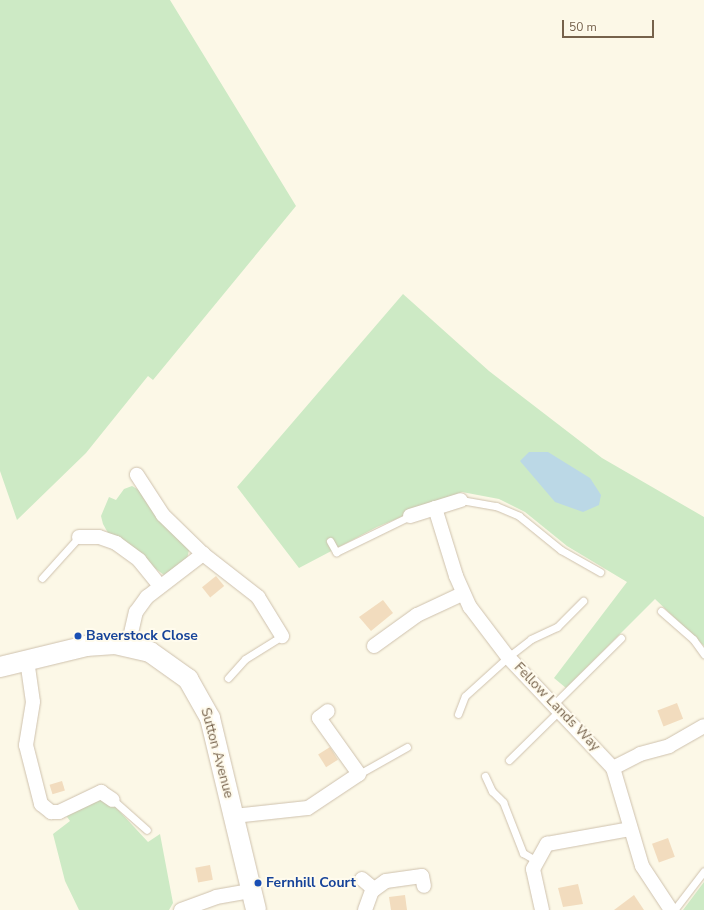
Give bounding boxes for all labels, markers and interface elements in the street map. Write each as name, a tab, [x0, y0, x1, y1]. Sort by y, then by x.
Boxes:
scale bar	[564, 12, 656, 38]
text: 50 m	[569, 19, 597, 35]
place label: Baverstock Close	[86, 628, 198, 644]
marker: Baverstock Close	[73, 631, 83, 641]
street label: Fellow Lands Way	[510, 659, 604, 755]
street label: Sutton Avenue	[197, 706, 237, 800]
place label: Fernhill Court	[266, 875, 356, 891]
marker: Fernhill Court	[253, 878, 263, 888]

